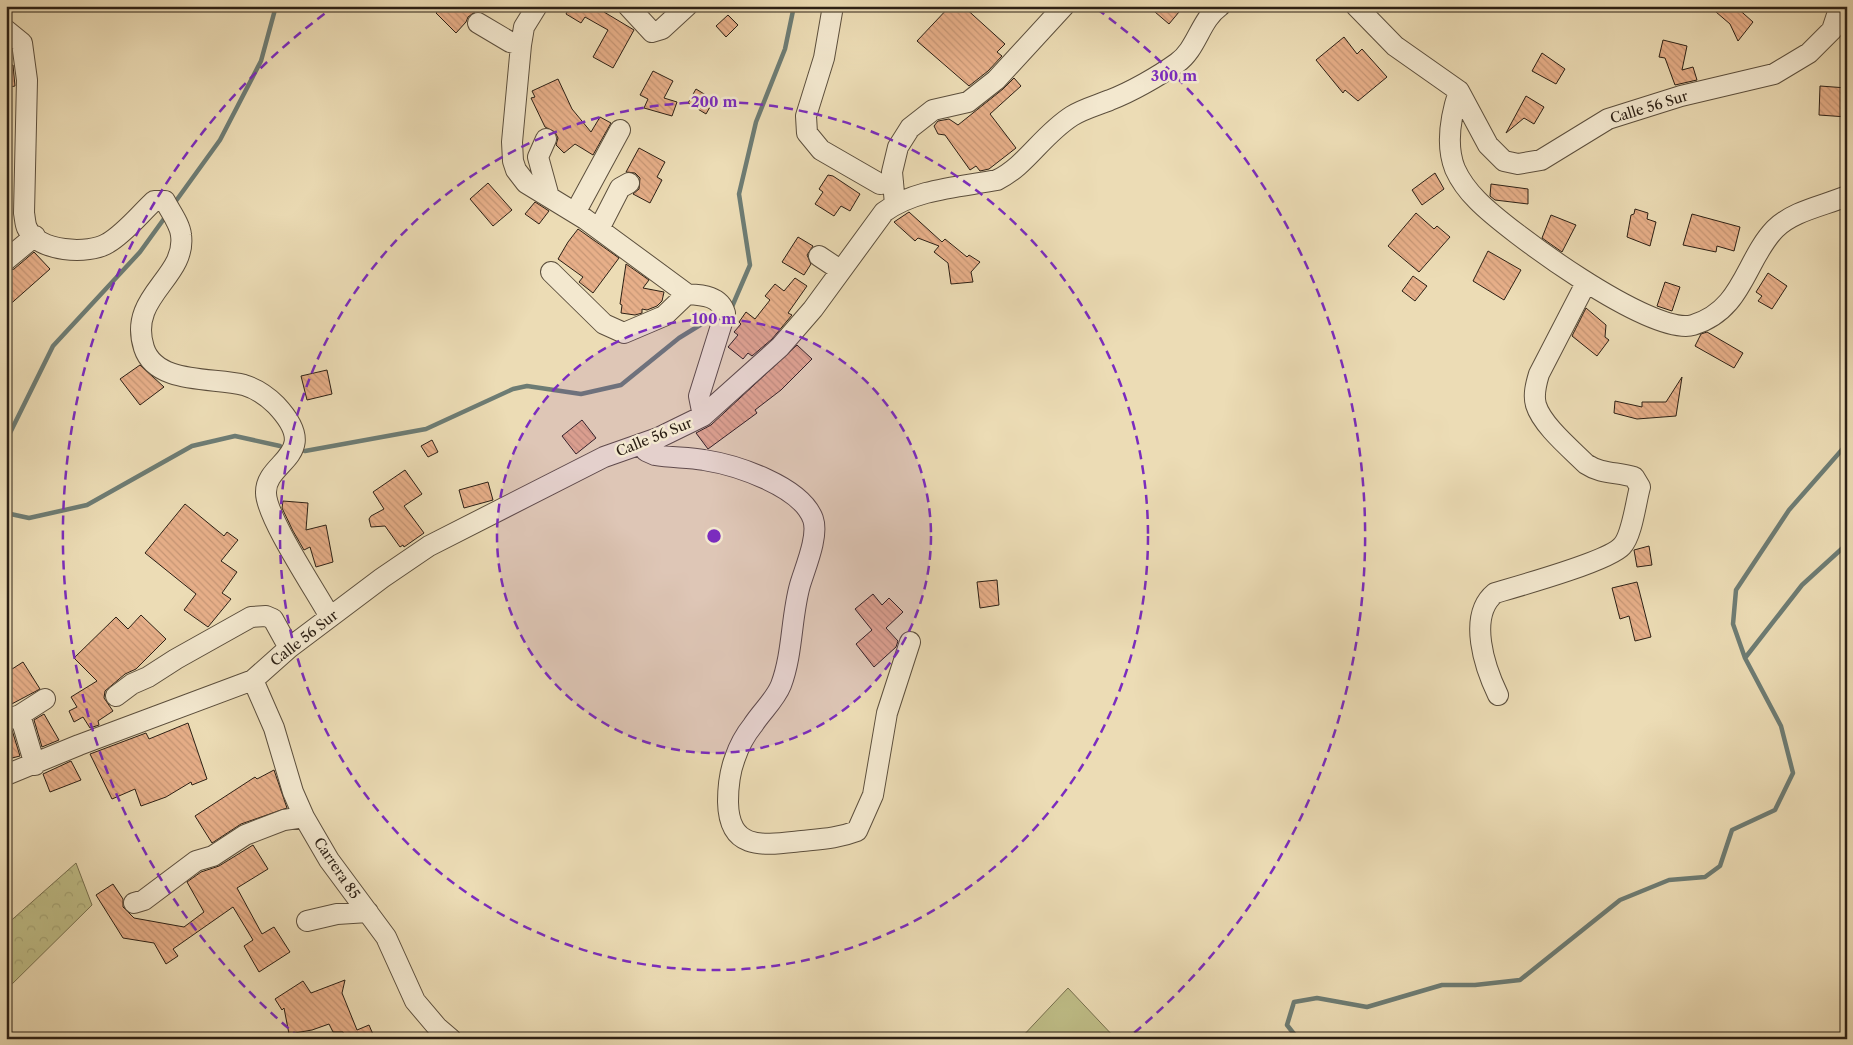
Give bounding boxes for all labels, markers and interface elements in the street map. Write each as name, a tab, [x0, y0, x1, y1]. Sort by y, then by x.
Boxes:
text: 300 m	[1151, 66, 1197, 85]
street label: Calle 56 Sur	[1608, 87, 1690, 127]
text: 200 m	[691, 92, 737, 111]
text: 100 m	[692, 309, 736, 328]
street label: Calle 56 Sur	[613, 414, 695, 460]
centre of rings	[705, 527, 723, 545]
street label: Calle 56 Sur	[267, 606, 341, 670]
street label: Carrera 85	[310, 834, 364, 902]

